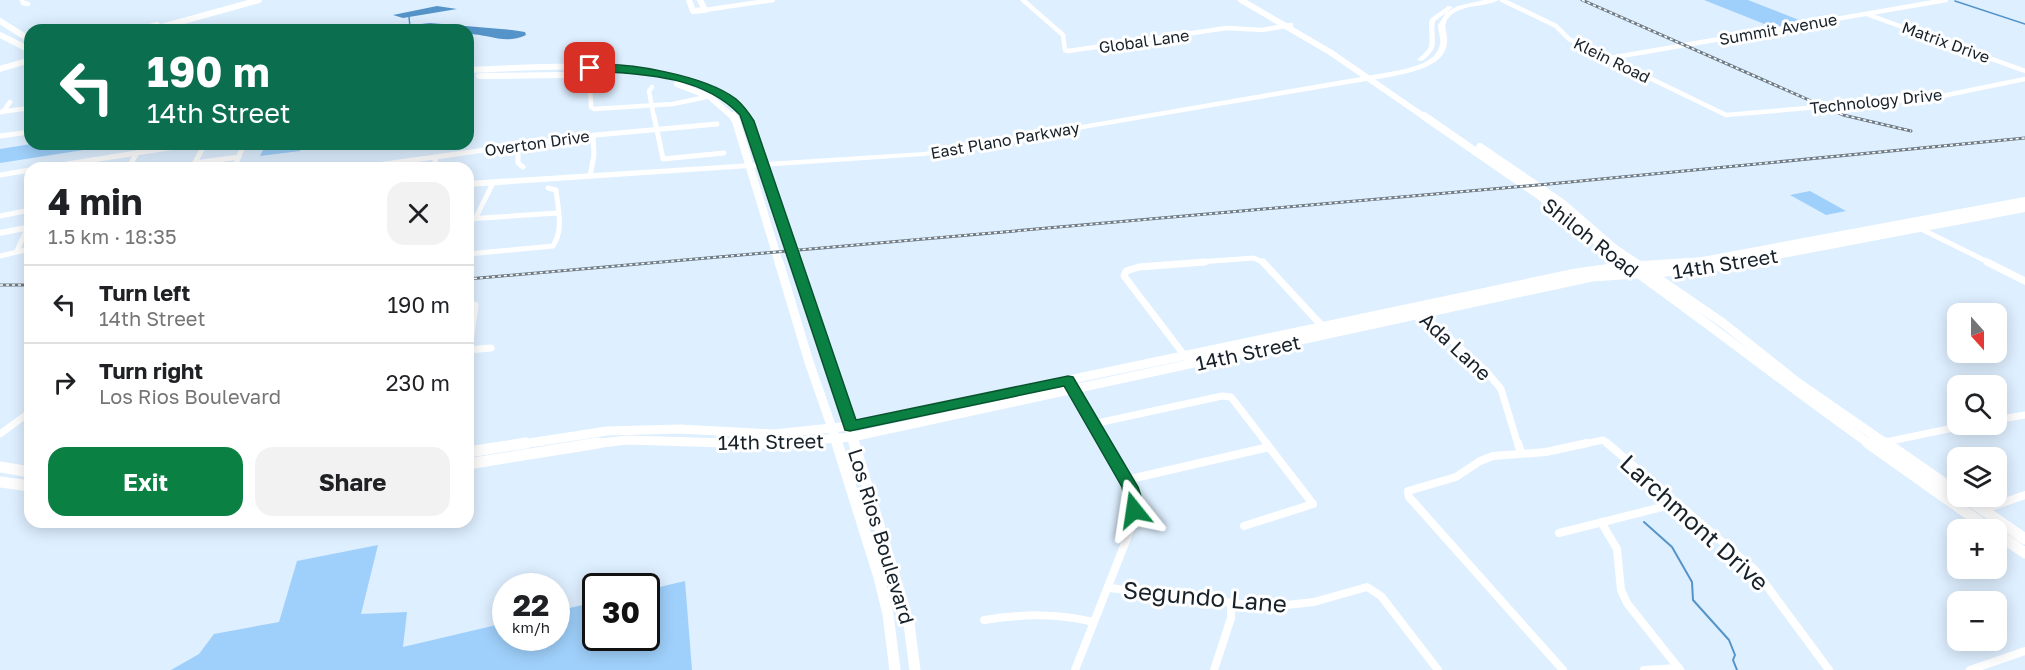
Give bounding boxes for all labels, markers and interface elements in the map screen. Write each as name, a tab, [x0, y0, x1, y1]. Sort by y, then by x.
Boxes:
street label: Summit Avenue	[1717, 9, 1839, 49]
street label: Matrix Drive	[1899, 17, 1993, 67]
street label: Global Lane	[1097, 25, 1191, 57]
street label: Klein Road	[1571, 33, 1653, 87]
pin	[564, 42, 615, 93]
text: 190 m	[147, 46, 270, 96]
icon: left	[48, 48, 126, 126]
icon: arrive	[573, 51, 606, 84]
street label: Technology Drive	[1809, 84, 1943, 118]
text: 14th Street	[147, 97, 291, 129]
street label: East Plano Parkway	[929, 117, 1081, 163]
street label: Overton Drive	[483, 126, 591, 160]
text: 4 min	[48, 180, 143, 223]
button: close	[387, 182, 450, 245]
street label: Shiloh Road	[1538, 192, 1644, 282]
text: 1.5 km · 18:35	[48, 224, 177, 248]
street label: 14th Street	[1671, 243, 1779, 283]
text: Turn left	[99, 279, 190, 306]
icon: left	[48, 288, 81, 321]
text: 190 m	[387, 291, 450, 318]
north arrow	[1947, 303, 2007, 363]
map controls	[1947, 303, 2007, 651]
text: 14th Street	[99, 306, 205, 330]
street label: Ada Lane	[1415, 307, 1497, 385]
street label: 14th Street	[1193, 329, 1303, 375]
text: Turn right	[99, 357, 203, 384]
icon: right	[48, 366, 81, 399]
text: 230 m	[386, 369, 450, 396]
button: search	[1947, 375, 2007, 435]
text: Los Rios Boulevard	[99, 384, 281, 408]
street label: 14th Street	[718, 428, 824, 454]
street label: Los Rios Boulevard	[844, 445, 920, 627]
button: Exit	[48, 447, 243, 516]
button: Share	[255, 447, 450, 516]
button: layers	[1947, 447, 2007, 507]
street label: Larchmont Drive	[1615, 448, 1775, 596]
position arrow	[1102, 478, 1166, 542]
button: +	[1947, 519, 2007, 579]
speed limit sign: 30	[582, 573, 660, 651]
street label: Segundo Lane	[1122, 574, 1288, 618]
text: 22	[513, 587, 549, 623]
button: −	[1947, 591, 2007, 651]
text: km/h	[512, 618, 550, 636]

